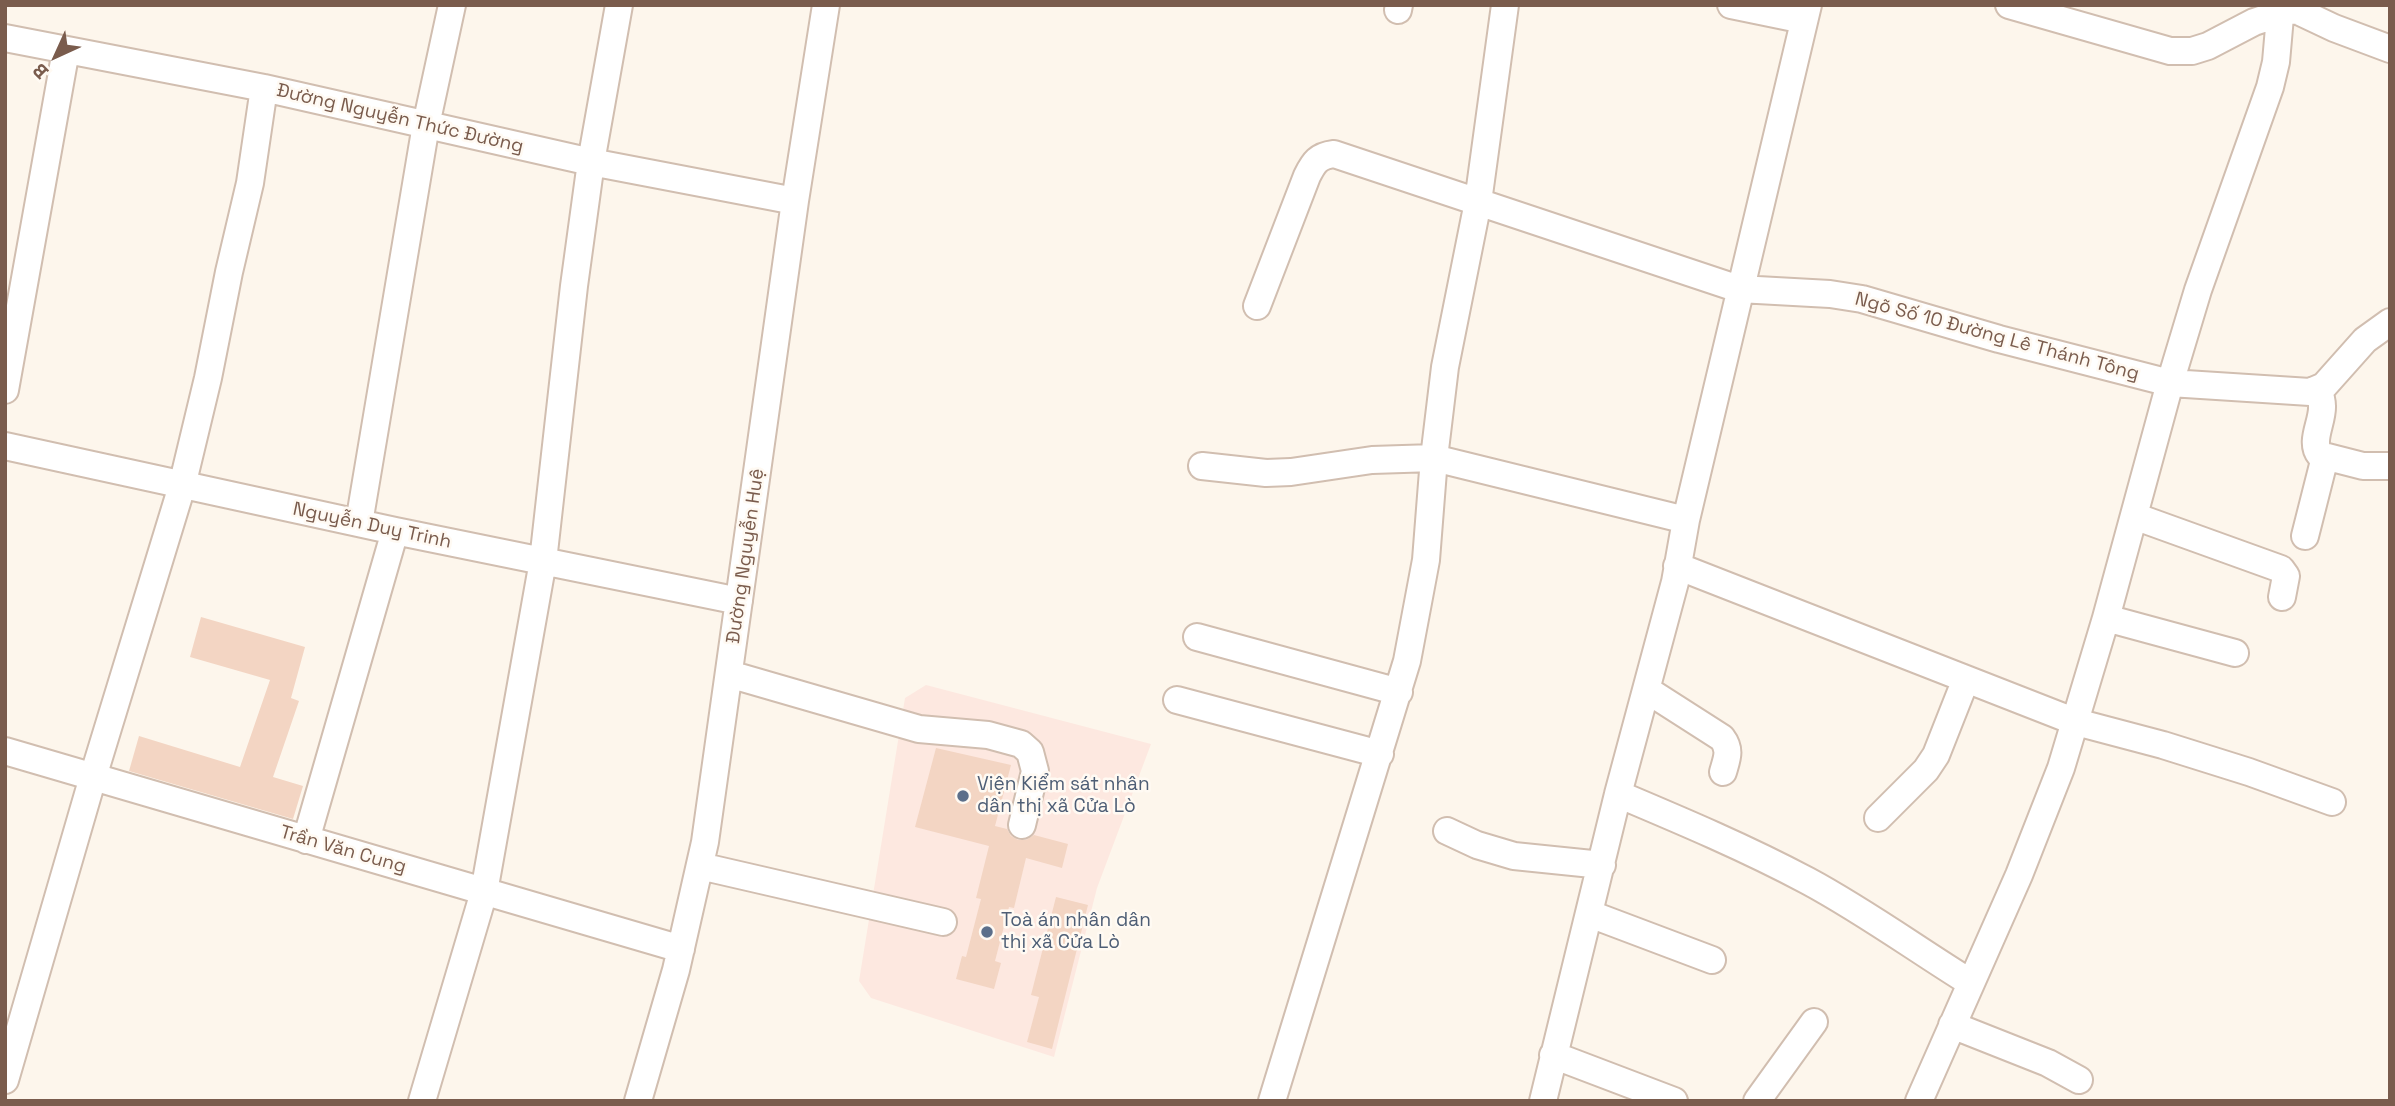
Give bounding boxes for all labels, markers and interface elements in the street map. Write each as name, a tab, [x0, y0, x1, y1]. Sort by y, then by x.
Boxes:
north arrow	[21, 21, 91, 91]
text: B	[27, 58, 54, 85]
street label: Đường Nguyễn Thức Đường	[274, 79, 526, 159]
street label: Ngõ Số 10 Đường Lê Thánh Tông	[1852, 288, 2142, 386]
street label: Đường Nguyễn Huệ	[722, 467, 770, 645]
street label: Nguyễn Duy Trinh	[291, 498, 453, 554]
place label: Viện Kiểm sát nhân dân thị xã Cửa Lò	[977, 774, 1150, 818]
marker: Viện Kiểm sát nhân dân thị xã Cửa Lò	[955, 788, 971, 804]
street label: Trần Văn Cung	[277, 821, 409, 879]
place label: Toà án nhân dân thị xã Cửa Lò	[1001, 910, 1151, 954]
marker: Toà án nhân dân thị xã Cửa Lò	[979, 924, 995, 940]

